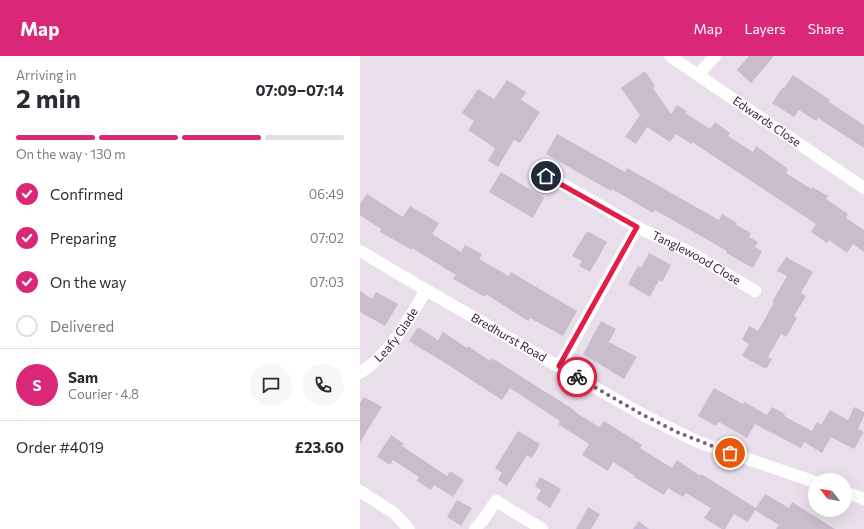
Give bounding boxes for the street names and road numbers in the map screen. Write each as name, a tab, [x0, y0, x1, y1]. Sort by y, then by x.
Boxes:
street label: Edwards Close	[731, 93, 804, 149]
street label: Tanglewood Close	[650, 227, 744, 287]
street label: Leafy Glade	[371, 305, 420, 365]
street label: Bredhurst Road	[469, 310, 549, 364]

